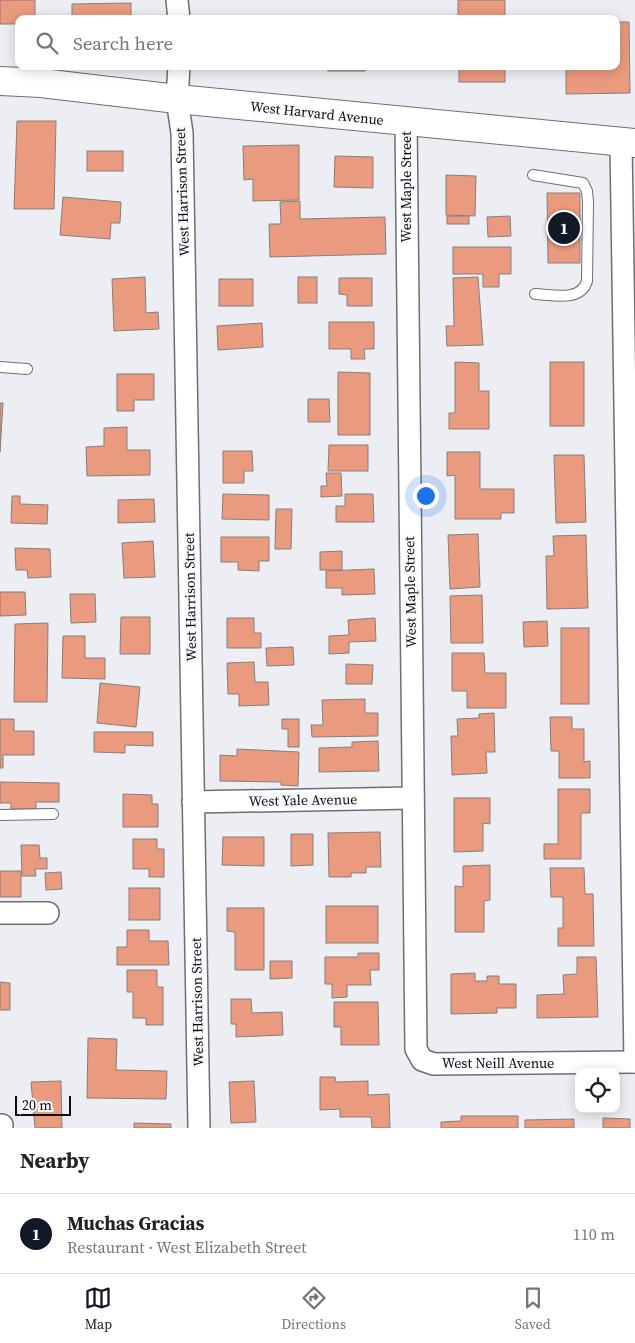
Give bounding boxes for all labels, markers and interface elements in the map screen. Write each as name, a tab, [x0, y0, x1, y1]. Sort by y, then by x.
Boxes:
search box	[15, 15, 620, 70]
icon: search	[33, 29, 61, 57]
text: Search here	[73, 30, 173, 56]
street label: West Harvard Avenue	[249, 96, 385, 130]
street label: West Harrison Street	[170, 127, 194, 257]
street label: West Maple Street	[396, 131, 416, 243]
pin: 1	[548, 209, 580, 247]
your location	[413, 483, 439, 509]
street label: West Harrison Street	[179, 532, 201, 662]
street label: West Maple Street	[399, 536, 421, 648]
street label: West Yale Avenue	[249, 789, 357, 811]
street label: West Harrison Street	[186, 937, 208, 1067]
street label: West Neill Avenue	[442, 1053, 554, 1073]
map controls	[575, 1068, 620, 1113]
button: locate	[575, 1068, 620, 1113]
scale bar	[15, 1093, 71, 1116]
text: 20 m	[22, 1095, 52, 1115]
text: Nearby	[20, 1146, 90, 1175]
text: Muchas Gracias	[67, 1210, 204, 1236]
text: 1	[32, 1223, 40, 1245]
text: 110 m	[573, 1223, 615, 1245]
text: Restaurant · West Elizabeth Street	[67, 1236, 307, 1258]
tab: Map	[84, 1284, 112, 1334]
tab: Directions	[281, 1284, 346, 1334]
tab: Saved	[515, 1284, 551, 1334]

